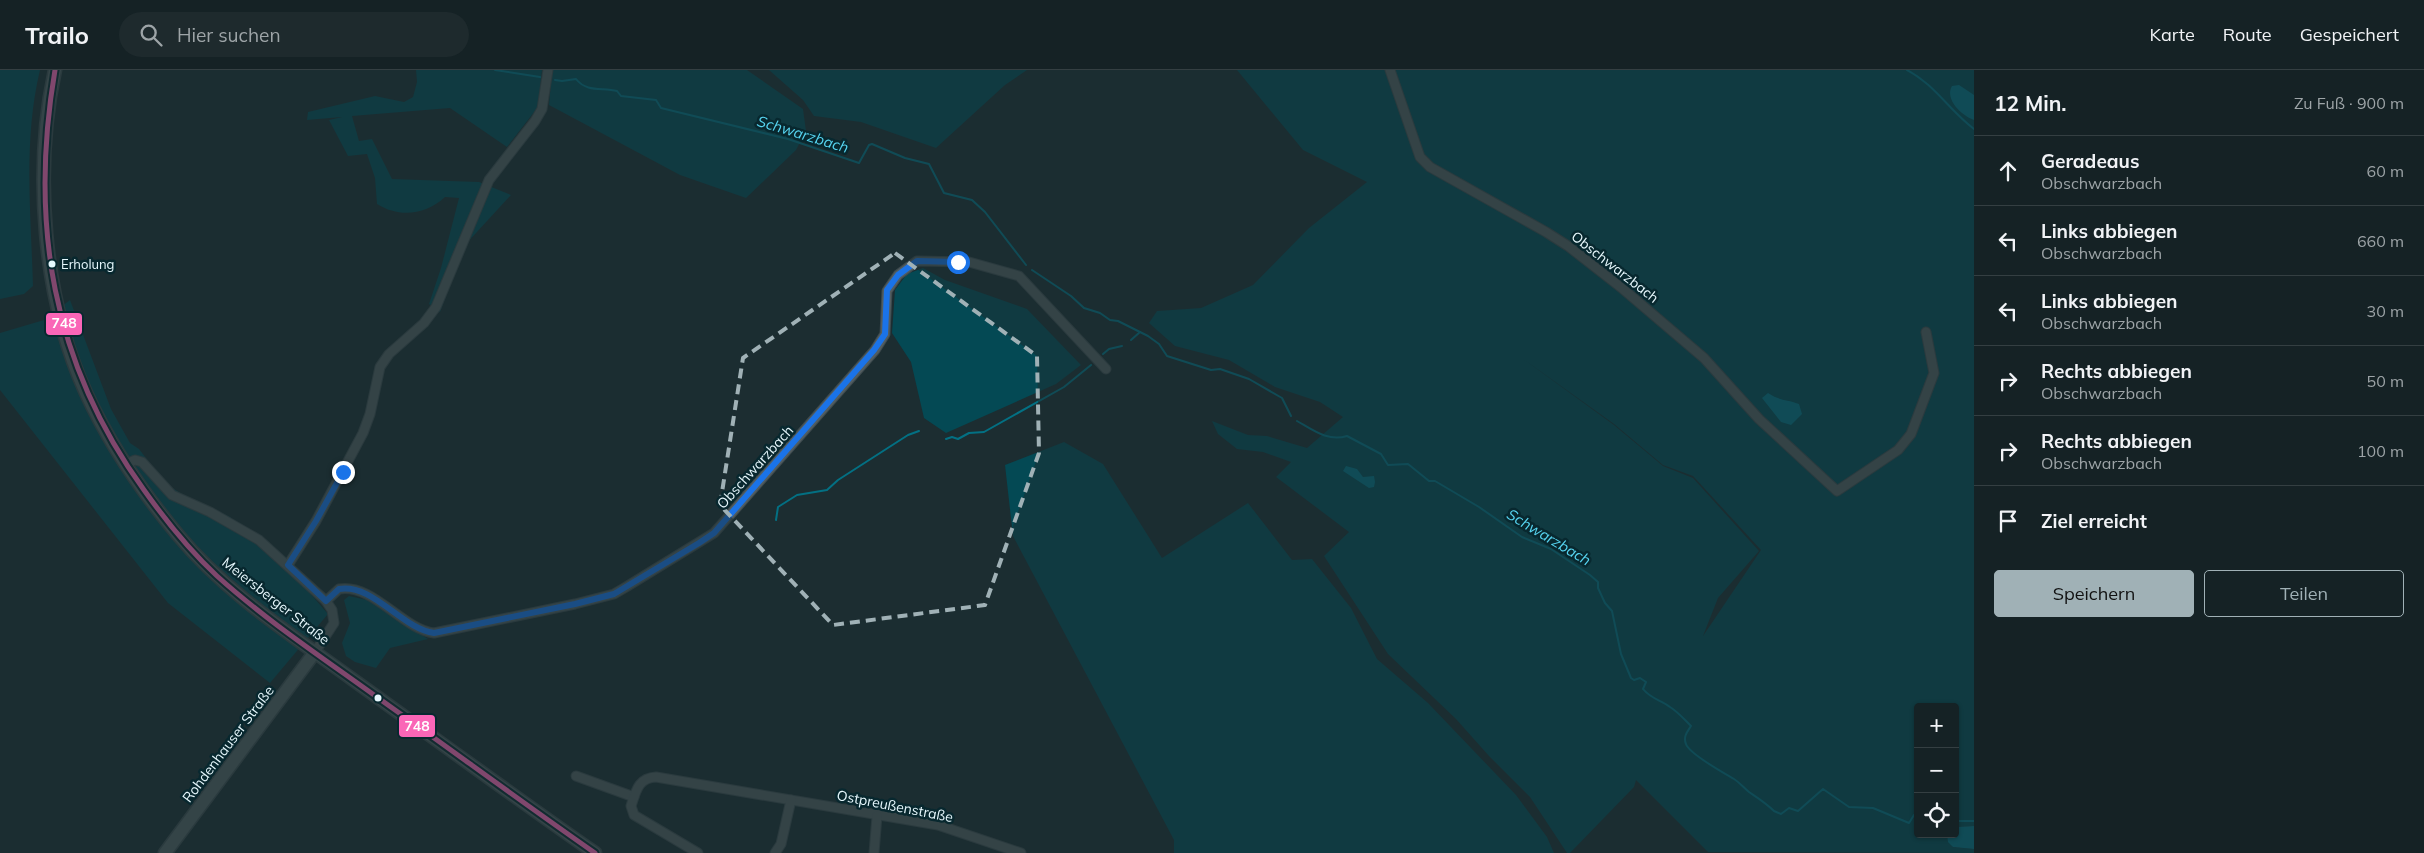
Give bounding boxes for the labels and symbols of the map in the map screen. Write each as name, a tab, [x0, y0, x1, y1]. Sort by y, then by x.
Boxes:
water label: Schwarzbach	[755, 111, 851, 157]
street label: Obschwarzbach	[1568, 227, 1662, 307]
route start	[947, 251, 970, 274]
place label: Erholung	[61, 256, 114, 272]
marker: Erholung	[47, 259, 57, 269]
line badge: 748	[45, 312, 83, 336]
text: 748	[51, 314, 77, 332]
street label: Obschwarzbach	[713, 422, 797, 512]
route end	[332, 461, 355, 484]
water label: Schwarzbach	[1503, 504, 1595, 570]
street label: Meiersberger Straße	[219, 553, 333, 649]
street label: Rohdenhauser Straße	[178, 682, 278, 806]
unlabelled marker	[373, 693, 383, 703]
line badge: 748	[398, 714, 436, 738]
text: 748	[404, 717, 430, 735]
street label: Ostpreußenstraße	[835, 786, 955, 826]

